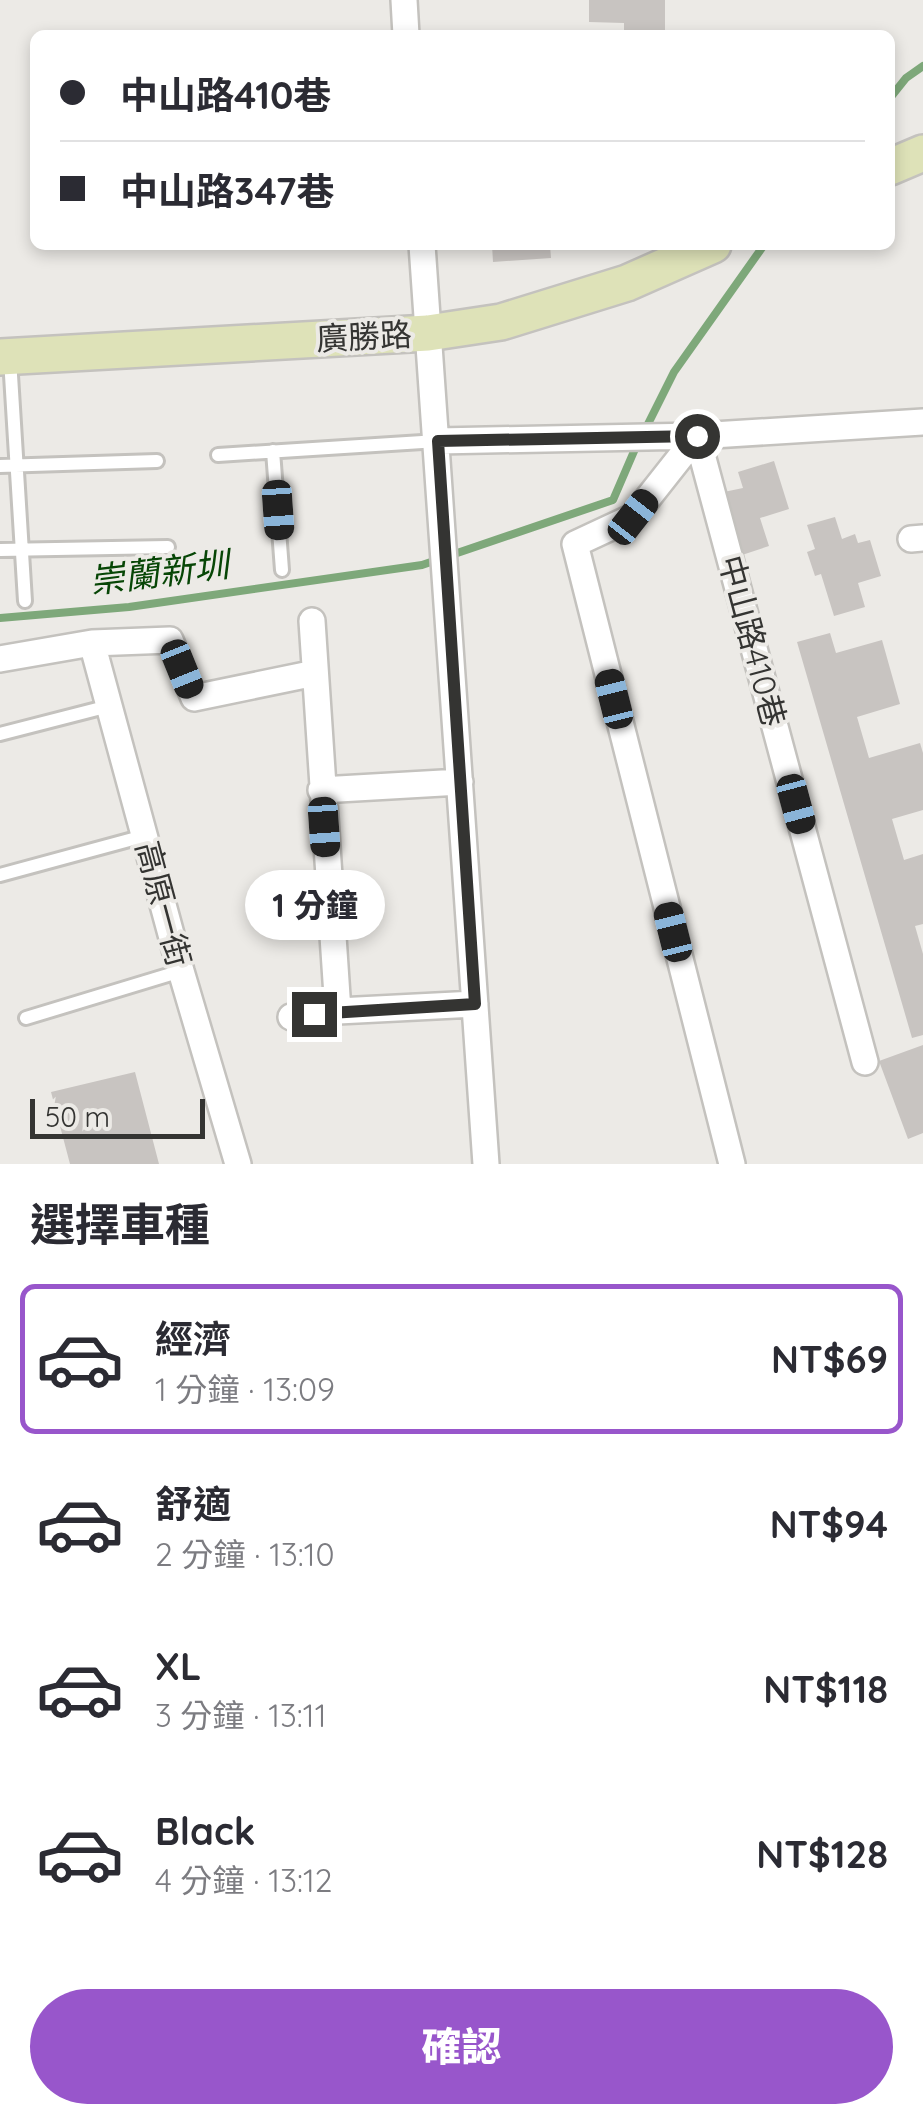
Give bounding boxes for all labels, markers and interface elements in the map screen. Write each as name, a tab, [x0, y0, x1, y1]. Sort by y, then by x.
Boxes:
text: 中山路410巷	[120, 71, 331, 119]
text: 中山路347巷	[120, 167, 334, 215]
street label: 廣勝路	[315, 314, 413, 358]
route start	[675, 414, 720, 459]
car	[261, 479, 295, 541]
car	[603, 484, 663, 550]
water label: 崇蘭新圳	[87, 541, 236, 602]
street label: 中山路410巷	[711, 551, 795, 731]
car	[157, 636, 207, 702]
car	[592, 666, 636, 732]
car	[774, 771, 818, 837]
car	[307, 796, 341, 858]
street label: 高原一街	[128, 837, 200, 971]
callout: 1 分鐘	[244, 869, 384, 939]
text: 1 分鐘	[272, 885, 358, 925]
car	[651, 899, 695, 965]
route end	[292, 992, 337, 1037]
scale bar	[30, 1094, 205, 1138]
text: 50 m	[45, 1099, 110, 1134]
text: 選擇車種	[30, 1196, 210, 1252]
icon: car	[35, 1314, 125, 1404]
text: 經濟	[155, 1315, 231, 1363]
text: NT$69	[771, 1335, 888, 1383]
text: 1 分鐘 · 13:09	[155, 1369, 335, 1409]
icon: car	[35, 1479, 125, 1569]
text: 舒適	[155, 1480, 231, 1528]
text: NT$94	[770, 1500, 888, 1548]
text: 2 分鐘 · 13:10	[155, 1534, 335, 1574]
text: XL	[155, 1642, 201, 1690]
icon: car	[35, 1644, 125, 1734]
text: NT$118	[763, 1665, 888, 1713]
text: 3 分鐘 · 13:11	[155, 1695, 327, 1735]
text: Black	[155, 1807, 255, 1855]
icon: car	[35, 1809, 125, 1899]
text: NT$128	[756, 1830, 888, 1878]
text: 4 分鐘 · 13:12	[155, 1860, 332, 1900]
button: 確認	[30, 1989, 893, 2104]

